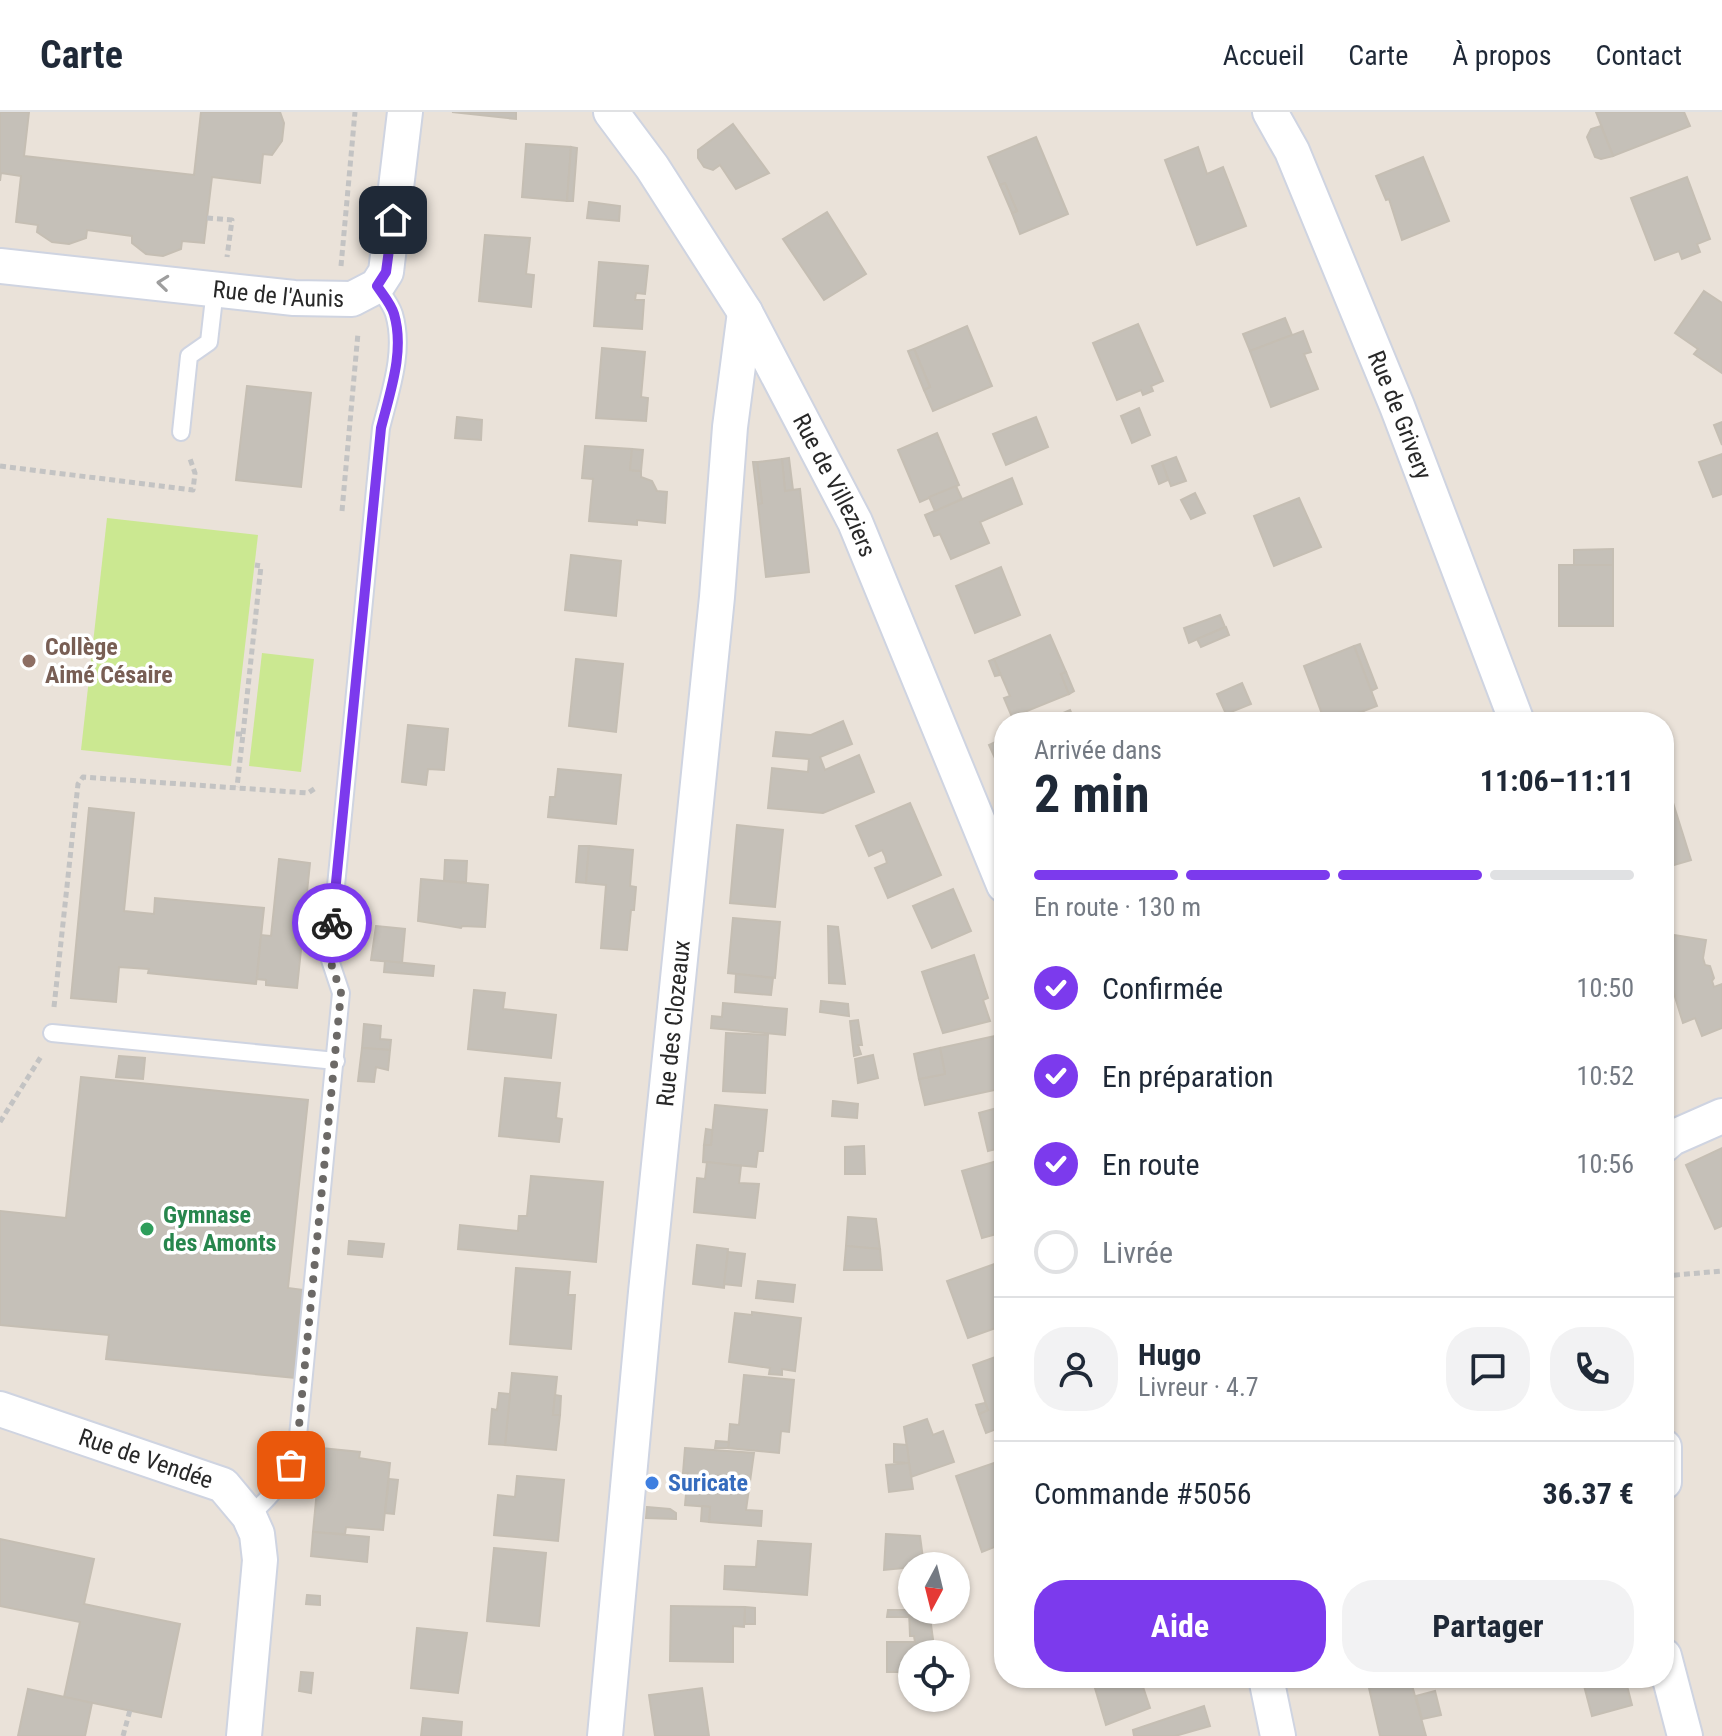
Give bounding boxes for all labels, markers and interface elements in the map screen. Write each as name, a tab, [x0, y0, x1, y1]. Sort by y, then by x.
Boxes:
text: Carte	[40, 33, 123, 77]
text: Accueil	[1223, 39, 1304, 72]
text: Carte	[1348, 39, 1408, 72]
text: À propos	[1452, 39, 1552, 72]
text: Contact	[1596, 39, 1682, 72]
pin	[359, 186, 427, 254]
icon: home	[371, 198, 415, 242]
one-way arrow	[156, 275, 169, 292]
street label: Rue de l'Aunis	[211, 275, 344, 313]
street label: Rue de Grivery	[1362, 347, 1438, 483]
street label: Rue de Villeziers	[787, 409, 882, 561]
place label: Collège Aimé Césaire	[45, 633, 173, 689]
marker: Collège Aimé Césaire	[20, 652, 38, 670]
text: Arrivée dans	[1034, 735, 1162, 765]
text: 11:06–11:11	[1480, 763, 1634, 798]
text: 2 min	[1034, 764, 1150, 825]
courier	[292, 883, 372, 963]
text: En route · 130 m	[1034, 892, 1201, 922]
icon: bike	[310, 901, 354, 945]
street label: Rue des Clozeaux	[651, 939, 696, 1108]
icon: check	[1034, 966, 1078, 1010]
text: Confirmée	[1102, 971, 1223, 1006]
text: 10:50	[1577, 973, 1634, 1003]
icon: check	[1034, 1054, 1078, 1098]
text: En préparation	[1102, 1059, 1274, 1094]
text: 10:52	[1577, 1061, 1634, 1091]
icon: check	[1034, 1142, 1078, 1186]
text: En route	[1102, 1147, 1200, 1182]
text: 10:56	[1577, 1149, 1634, 1179]
place label: Gymnase des Amonts	[163, 1201, 277, 1257]
marker: Gymnase des Amonts	[138, 1220, 156, 1238]
text: Livrée	[1102, 1235, 1173, 1270]
button: person	[1034, 1327, 1118, 1411]
button: chat	[1446, 1327, 1530, 1411]
button: phone	[1550, 1327, 1634, 1411]
text: Hugo	[1138, 1337, 1201, 1372]
text: Livreur · 4.7	[1138, 1372, 1259, 1402]
street label: Rue de Vendée	[75, 1423, 217, 1495]
pin	[257, 1431, 325, 1499]
icon: bag	[269, 1443, 313, 1487]
place label: Suricate	[668, 1469, 748, 1497]
marker: Suricate	[643, 1474, 661, 1492]
text: Commande #5056	[1034, 1476, 1252, 1511]
text: 36.37 €	[1543, 1476, 1634, 1511]
north arrow	[898, 1552, 970, 1624]
map controls	[898, 1552, 970, 1712]
button: Aide	[1034, 1580, 1326, 1672]
button: Partager	[1342, 1580, 1634, 1672]
button: locate	[898, 1640, 970, 1712]

